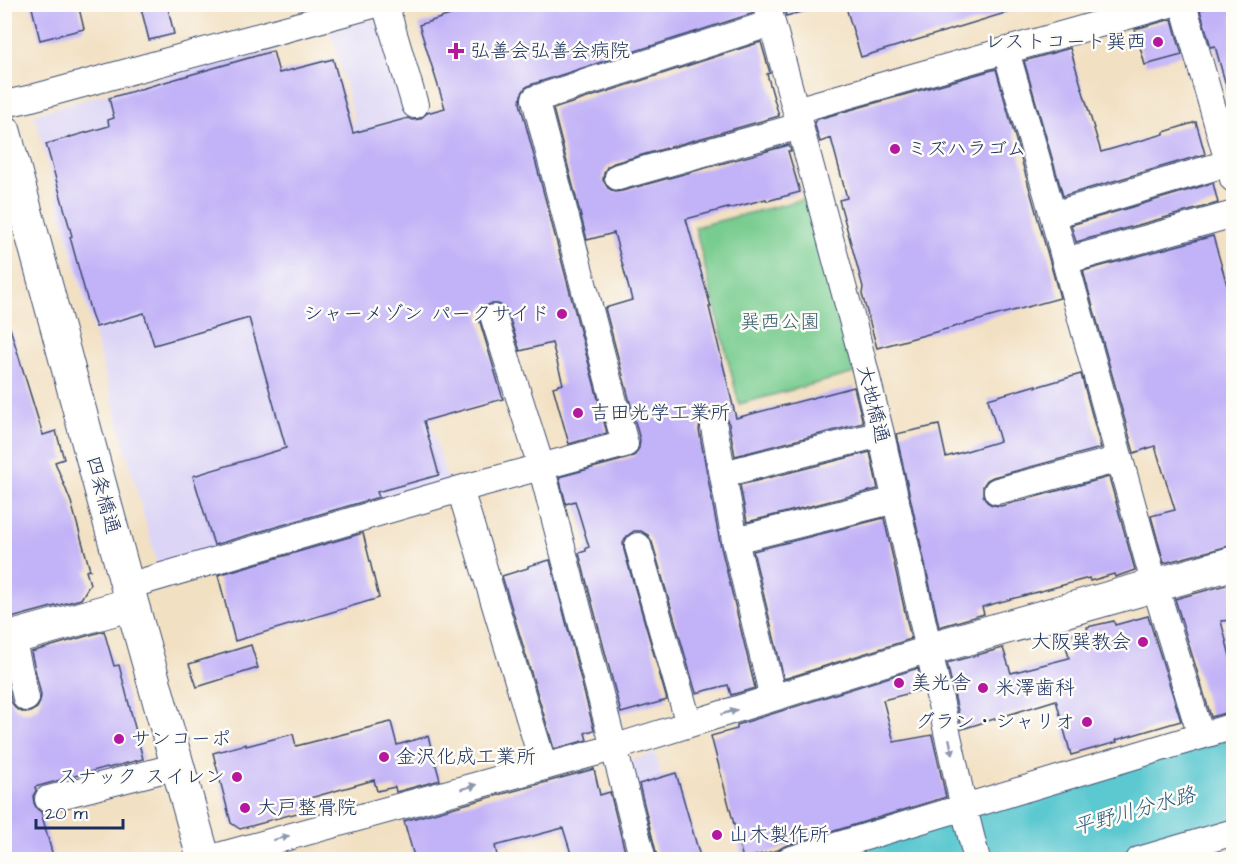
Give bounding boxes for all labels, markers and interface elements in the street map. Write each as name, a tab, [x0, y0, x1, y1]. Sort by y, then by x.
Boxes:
place label: レストコート巽西	[984, 28, 1146, 56]
marker: レストコート巽西	[1151, 35, 1165, 49]
place label: 弘善会弘善会病院	[470, 37, 630, 65]
marker: 弘善会弘善会病院	[447, 42, 465, 60]
place label: ミズハラゴム	[907, 135, 1027, 163]
marker: ミズハラゴム	[888, 142, 902, 156]
place label: シャーメゾン パークサイド	[303, 300, 550, 328]
marker: シャーメゾン パークサイド	[555, 307, 569, 321]
park label: 巽西公園	[740, 308, 820, 336]
street label: 大地橋通	[850, 362, 896, 446]
place label: 吉田光学工業所	[590, 399, 730, 427]
marker: 吉田光学工業所	[571, 406, 585, 420]
street label: 四条橋通	[79, 453, 127, 537]
place label: 大阪巽教会	[1031, 628, 1131, 656]
marker: 大阪巽教会	[1136, 635, 1150, 649]
place label: 美光舎	[911, 669, 971, 697]
place label: 米澤歯科	[995, 674, 1075, 702]
marker: 美光舎	[892, 676, 906, 690]
marker: 米澤歯科	[976, 681, 990, 695]
one-way arrow	[720, 707, 738, 716]
place label: グラン・シャリオ	[915, 708, 1075, 736]
marker: グラン・シャリオ	[1080, 715, 1094, 729]
place label: サンコーポ	[131, 725, 231, 753]
marker: サンコーポ	[112, 732, 126, 746]
one-way arrow	[947, 738, 956, 757]
place label: 金沢化成工業所	[396, 743, 536, 771]
marker: 金沢化成工業所	[377, 750, 391, 764]
place label: スナック スイレン	[57, 763, 225, 791]
marker: スナック スイレン	[230, 770, 244, 784]
water label: 平野川分水路	[1069, 779, 1200, 842]
one-way arrow	[460, 782, 478, 792]
scale bar	[36, 792, 123, 830]
place label: 大戸整骨院	[257, 794, 357, 822]
text: 20 m	[45, 801, 88, 826]
marker: 大戸整骨院	[238, 801, 252, 815]
place label: 山木製作所	[729, 821, 829, 849]
marker: 山木製作所	[710, 828, 724, 842]
one-way arrow	[272, 833, 290, 843]

